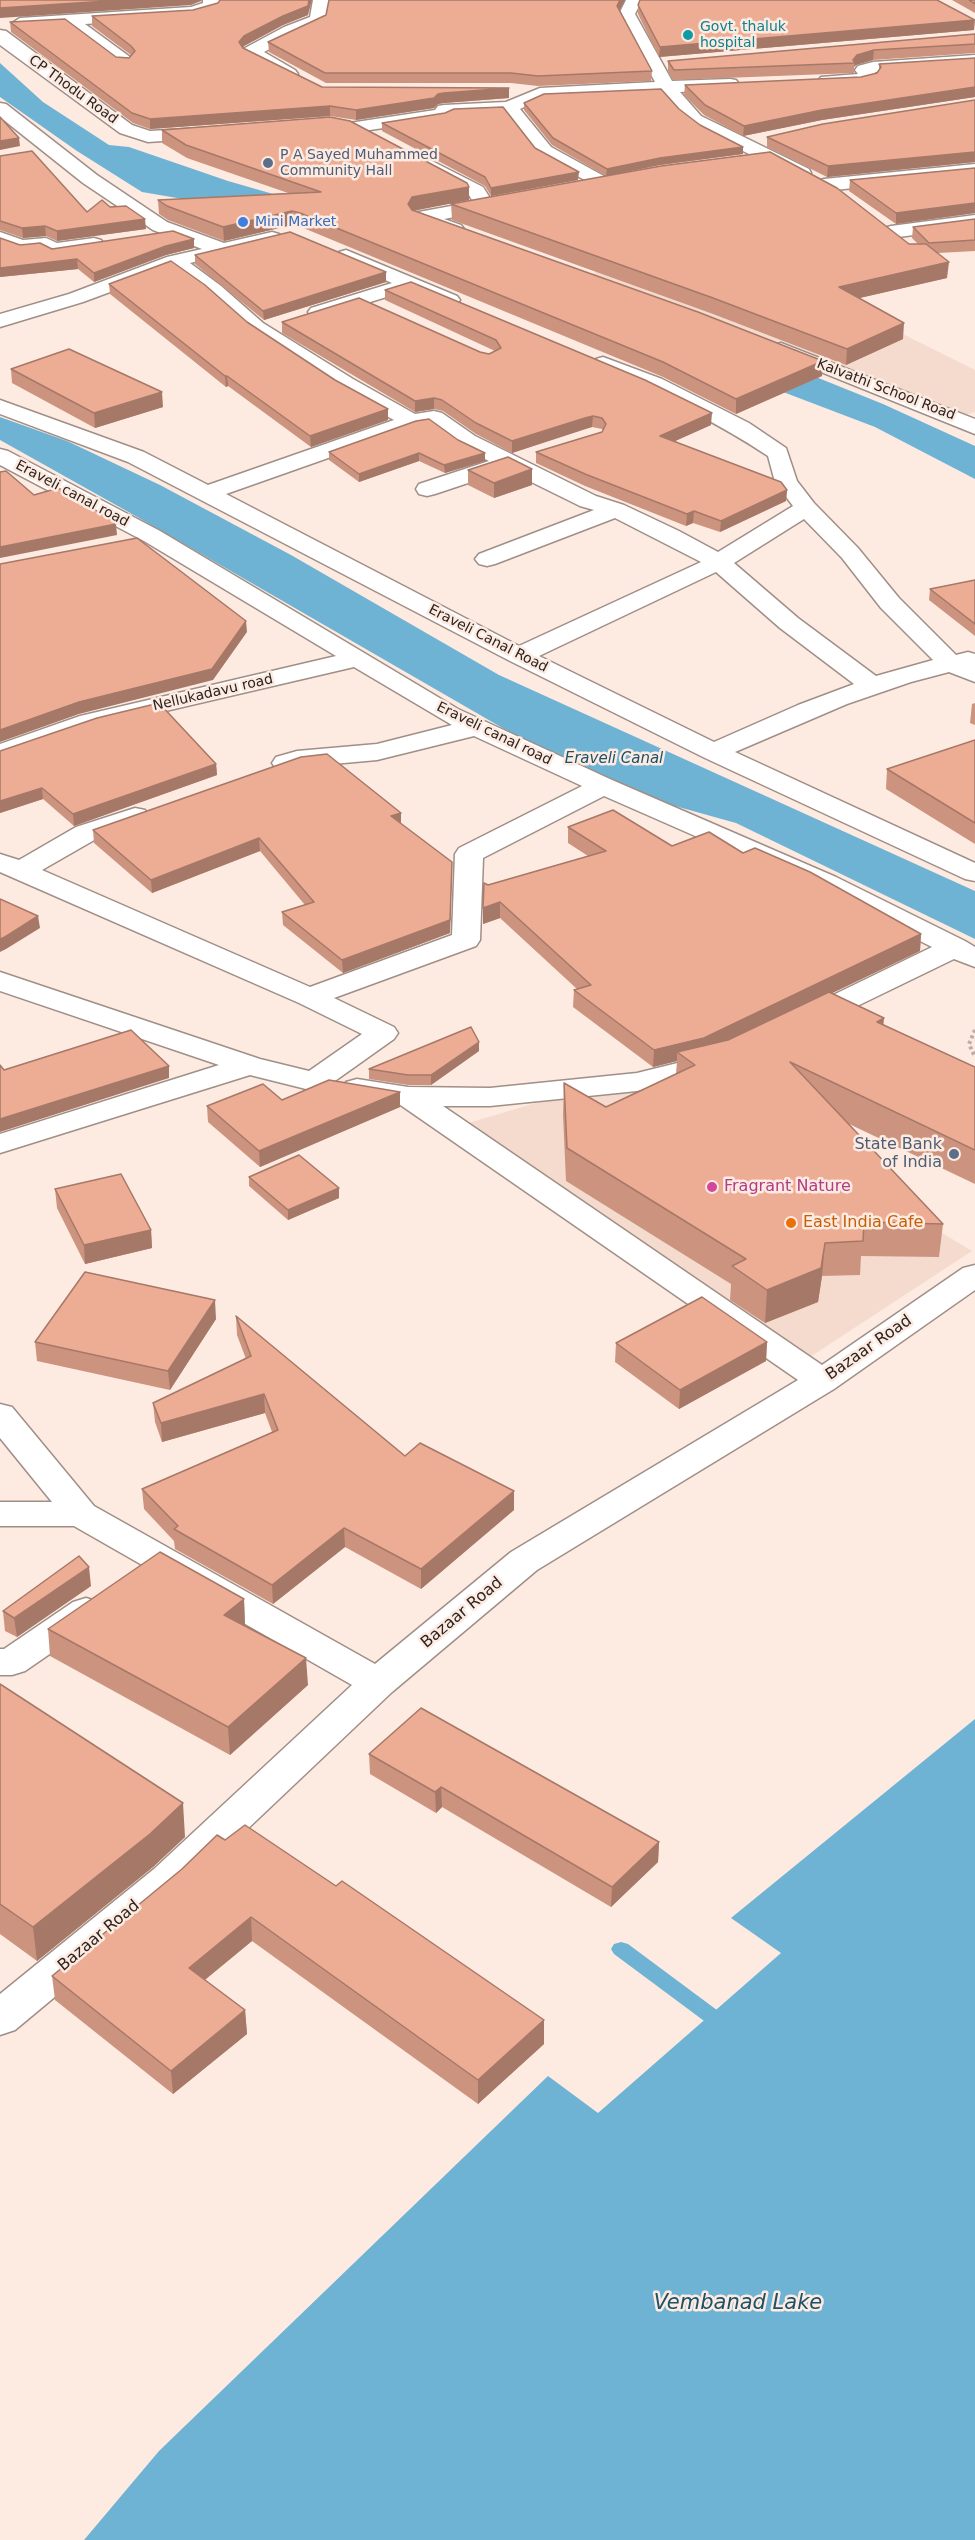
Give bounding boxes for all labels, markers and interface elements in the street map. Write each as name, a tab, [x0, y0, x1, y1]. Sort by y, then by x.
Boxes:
place label: Govt. thaluk hospital	[700, 19, 786, 51]
marker: Govt. thaluk hospital	[681, 28, 695, 42]
street label: CP Thodu Road	[25, 52, 121, 128]
place label: P A Sayed Muhammed Community Hall	[280, 147, 438, 180]
marker: P A Sayed Muhammed Community Hall	[261, 156, 275, 170]
place label: Mini Market	[255, 214, 336, 230]
marker: Mini Market	[236, 215, 250, 229]
street label: Kalvathi School Road	[814, 356, 958, 424]
street label: Eraveli canal road	[12, 457, 132, 531]
street label: Eraveli Canal Road	[426, 602, 550, 676]
street label: Nellukadavu road	[151, 671, 275, 715]
street label: Eraveli canal road	[434, 699, 554, 769]
water label: Eraveli Canal	[565, 750, 663, 768]
place label: State Bank of India	[854, 1135, 942, 1173]
marker: State Bank of India	[947, 1147, 961, 1161]
place label: Fragrant Nature	[724, 1177, 851, 1197]
marker: Fragrant Nature	[705, 1180, 719, 1194]
place label: East India Cafe	[803, 1213, 923, 1233]
marker: East India Cafe	[784, 1216, 798, 1230]
street label: Bazaar Road	[822, 1311, 916, 1385]
street label: Bazaar Road	[417, 1573, 507, 1653]
street label: Bazaar Road	[54, 1896, 144, 1976]
water label: Vembanad Lake	[654, 2291, 822, 2317]

